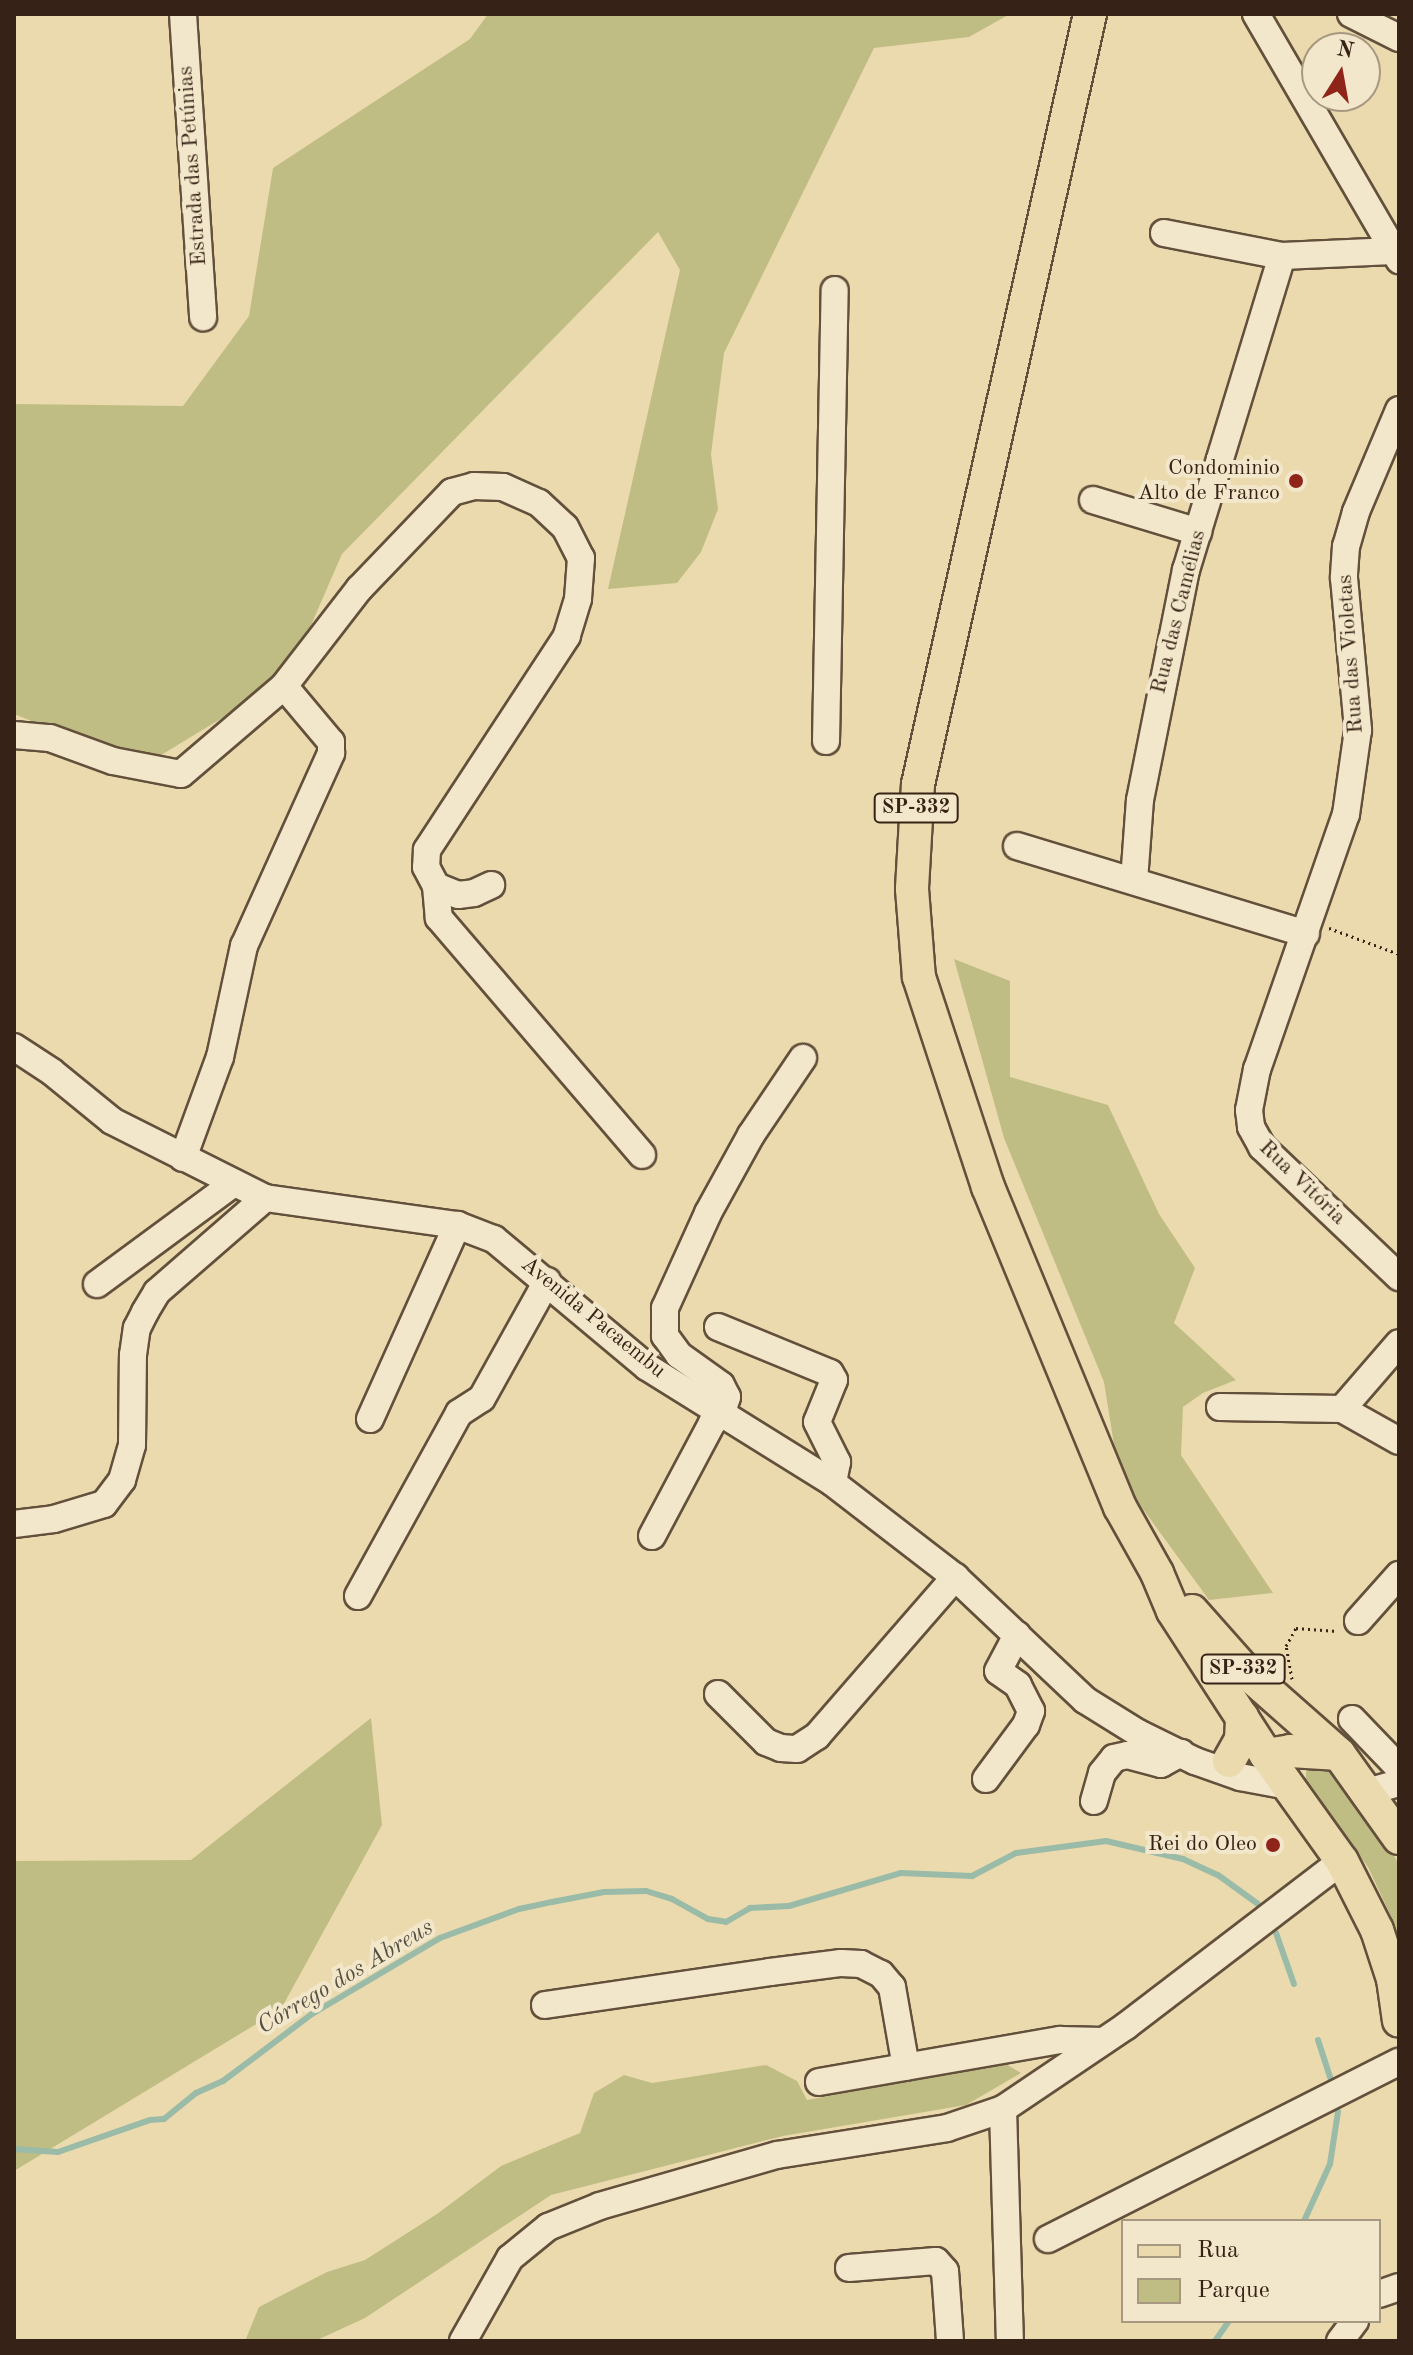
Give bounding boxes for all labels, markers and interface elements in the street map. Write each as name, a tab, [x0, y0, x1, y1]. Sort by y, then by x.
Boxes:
north arrow	[1301, 32, 1381, 112]
text: N	[1335, 38, 1356, 63]
street label: Estrada das Petúnias	[173, 65, 213, 267]
place label: Condominio Alto de Franco	[1138, 455, 1280, 506]
marker: Condominio Alto de Franco	[1287, 472, 1305, 490]
street label: Rua das Camélias	[1146, 527, 1212, 697]
street label: Rua das Violetas	[1332, 573, 1370, 735]
road number: SP-332	[872, 792, 960, 824]
street label: Rua Vitória	[1253, 1135, 1351, 1231]
street label: Avenida Pacaembu	[515, 1252, 671, 1384]
road number: SP-332	[1199, 1653, 1287, 1685]
place label: Rei do Oleo	[1148, 1832, 1257, 1858]
marker: Rei do Oleo	[1264, 1836, 1282, 1854]
water label: Córrego dos Abreus	[253, 1914, 439, 2042]
legend	[1121, 2219, 1381, 2323]
text: Rua	[1197, 2239, 1239, 2263]
text: Parque	[1197, 2279, 1270, 2303]

